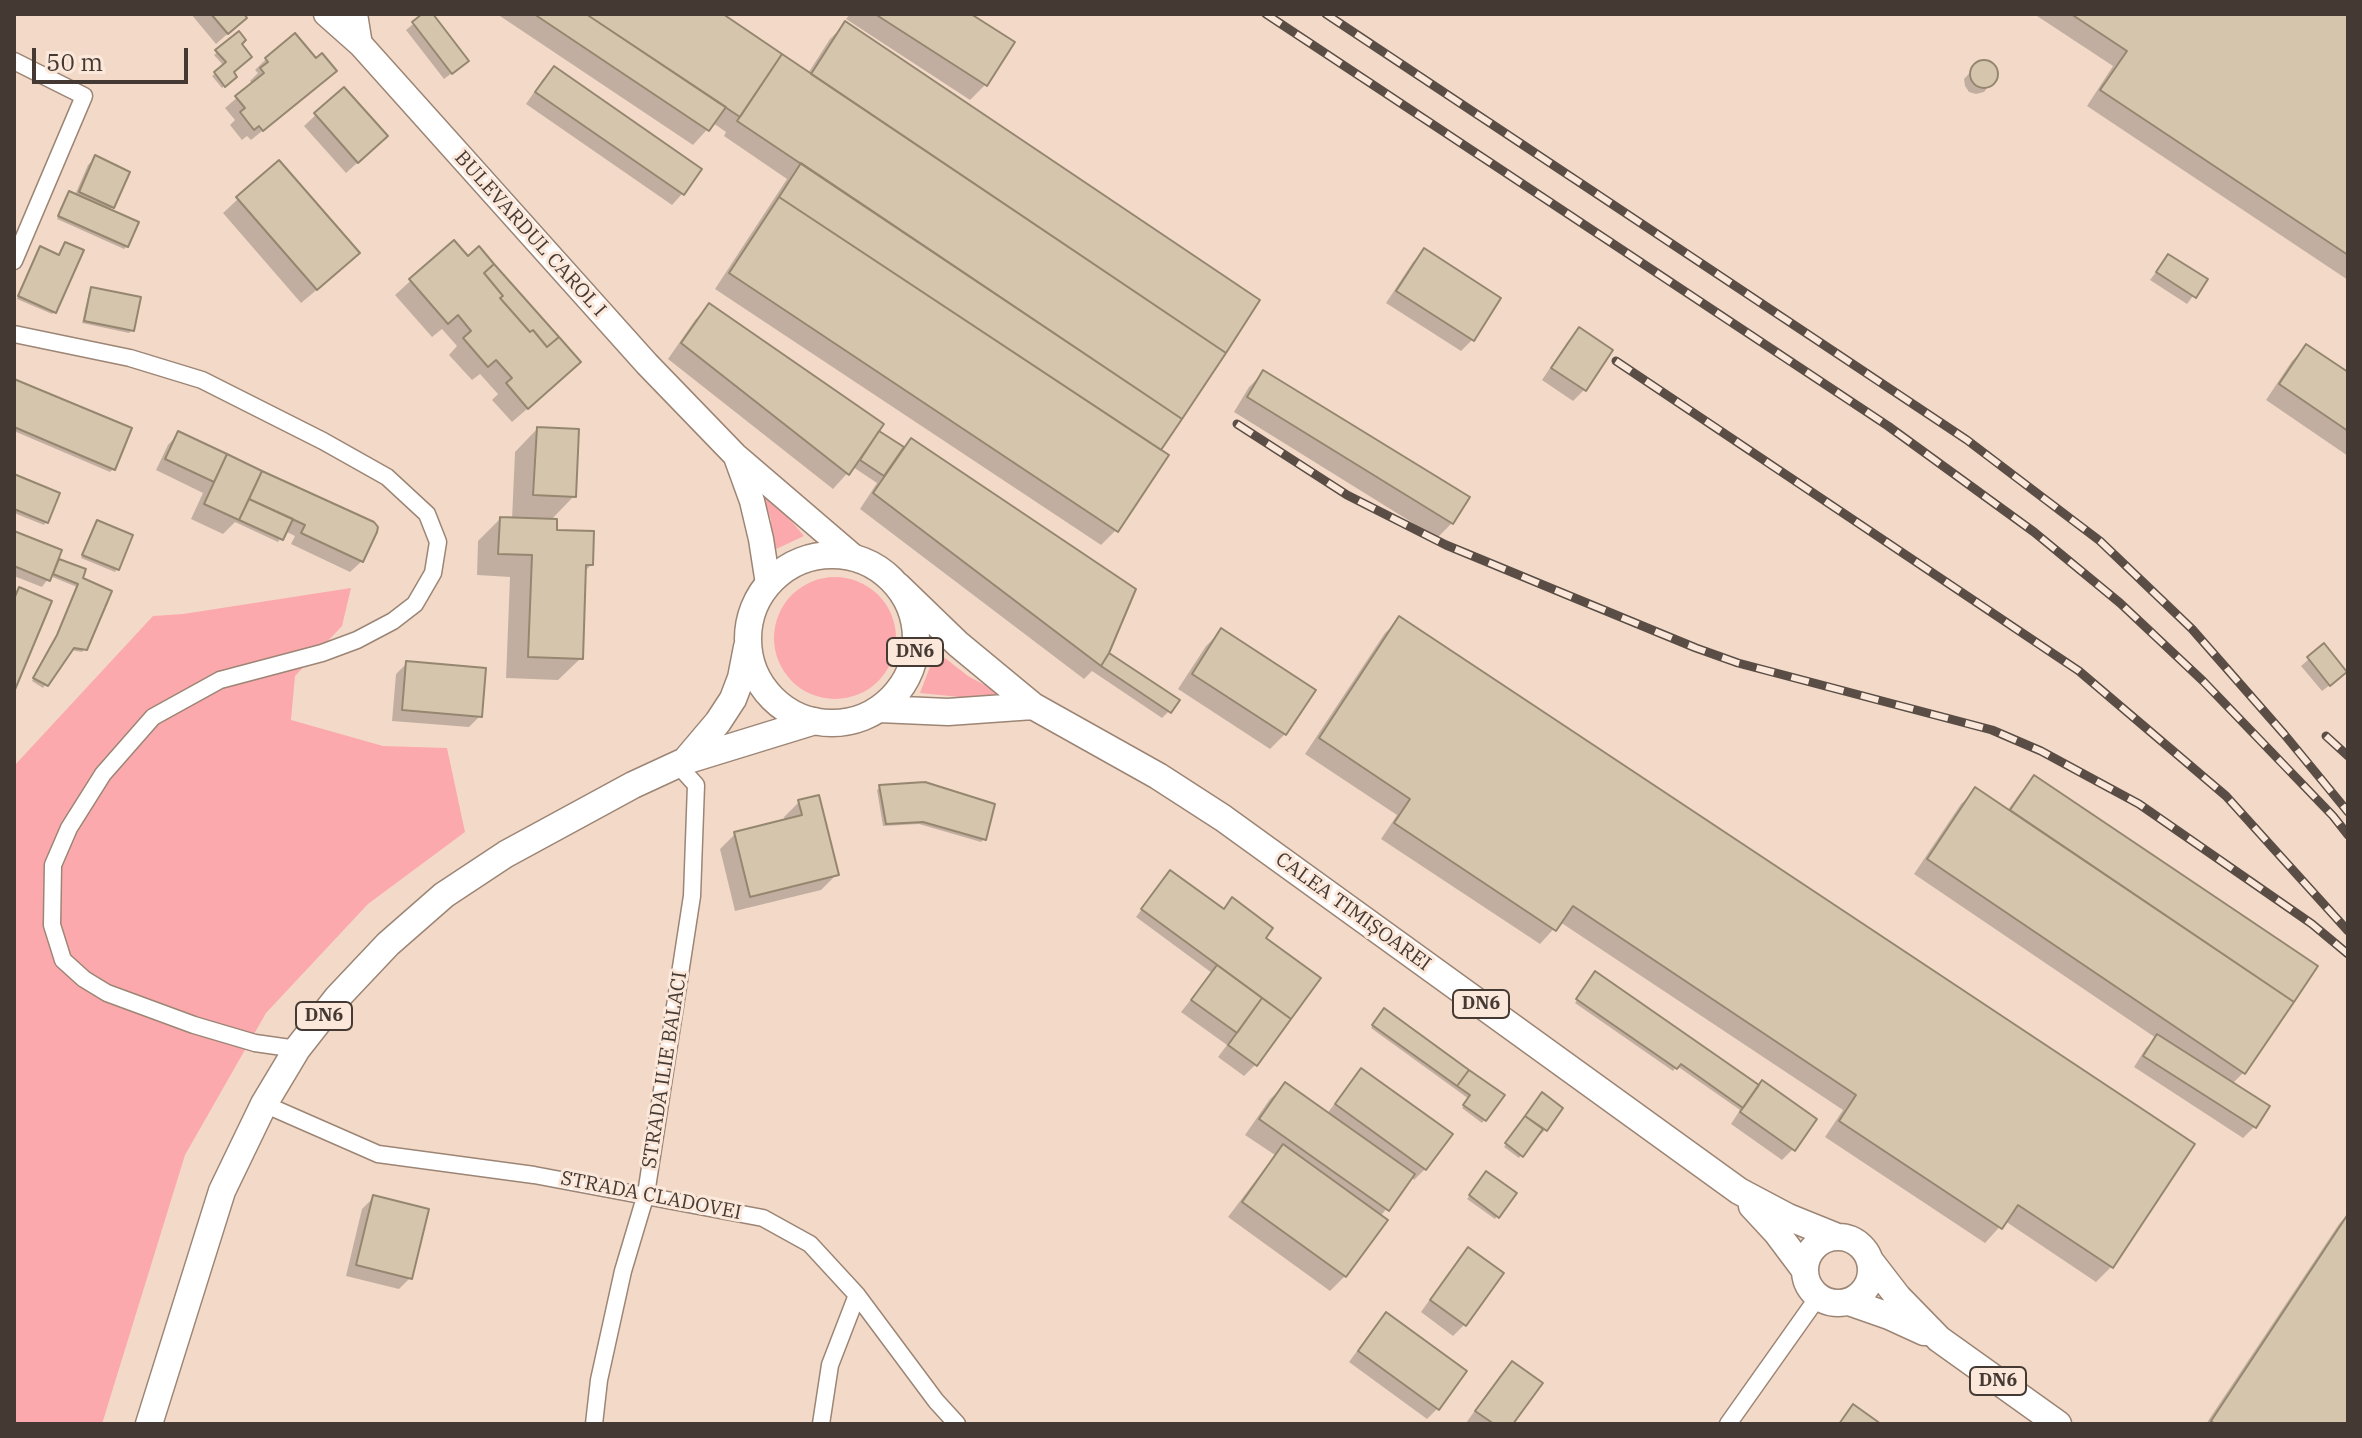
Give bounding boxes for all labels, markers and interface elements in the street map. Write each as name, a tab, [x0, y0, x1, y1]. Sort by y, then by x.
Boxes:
scale bar	[36, 32, 192, 82]
text: 50 m	[46, 46, 103, 78]
street label: BULEVARDUL CAROL I	[449, 146, 611, 322]
road number: DN6	[887, 638, 943, 666]
street label: CALEA TIMIȘOAREI	[1271, 848, 1435, 976]
street label: STRADA ILIE BALACI	[638, 970, 692, 1170]
road number: DN6	[1453, 990, 1509, 1018]
road number: DN6	[296, 1002, 352, 1030]
street label: STRADA CLADOVEI	[558, 1167, 744, 1225]
road number: DN6	[1970, 1367, 2026, 1395]

